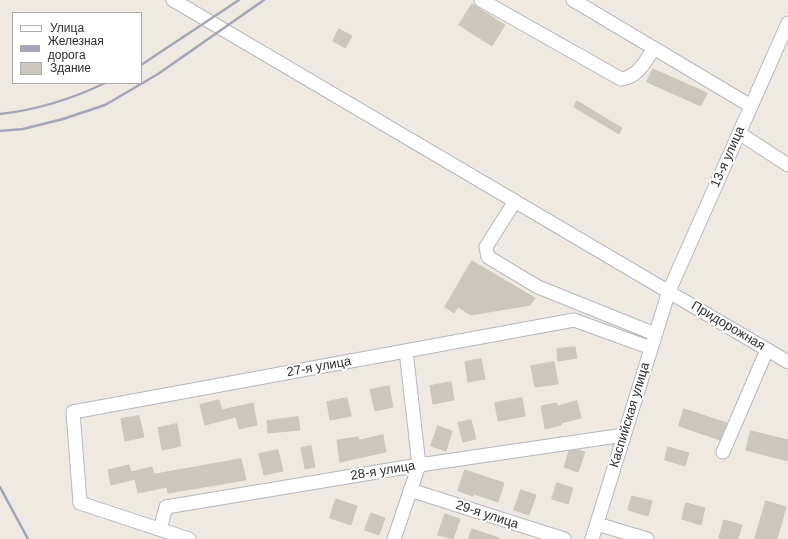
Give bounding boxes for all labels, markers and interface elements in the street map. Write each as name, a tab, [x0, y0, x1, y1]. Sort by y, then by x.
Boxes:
legend	[12, 12, 142, 84]
text: Улица	[50, 21, 84, 35]
text: Железная дорога	[48, 34, 104, 62]
text: Здание	[50, 61, 91, 75]
street label: 13-я улица	[708, 124, 748, 190]
street label: Придорожная	[688, 298, 768, 354]
street label: 27-я улица	[286, 354, 352, 380]
street label: Каспийская улица	[607, 361, 653, 469]
street label: 28-я улица	[350, 458, 416, 484]
street label: 29-я улица	[454, 498, 520, 532]

